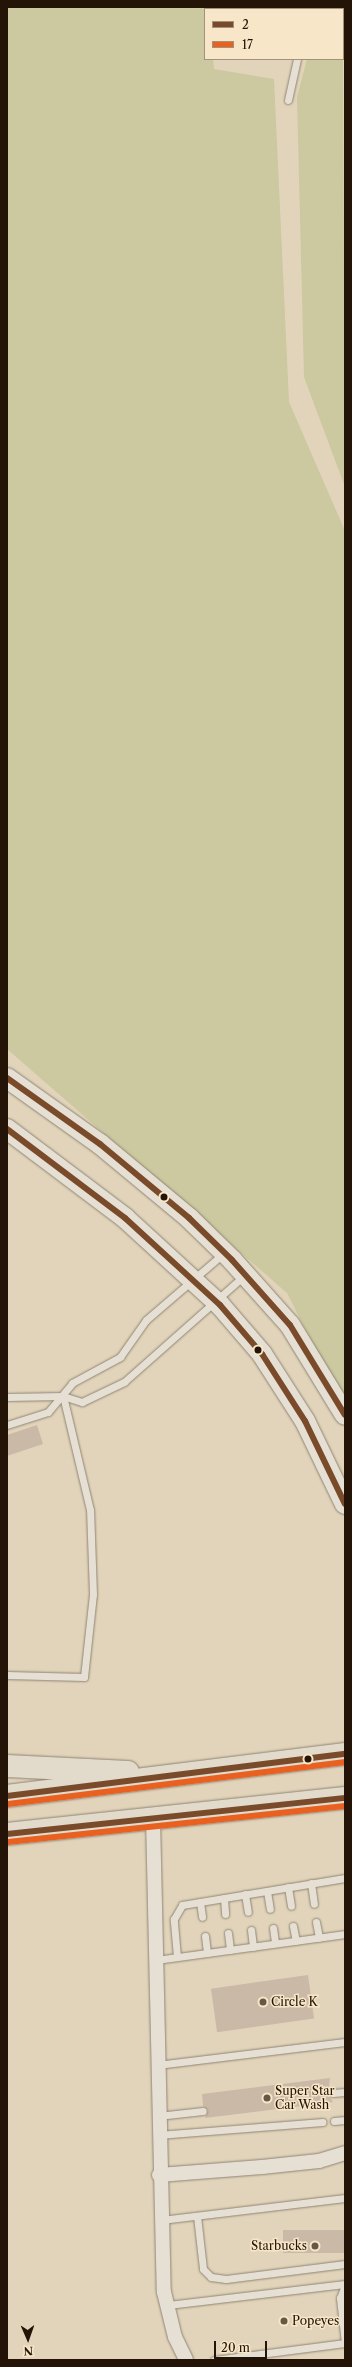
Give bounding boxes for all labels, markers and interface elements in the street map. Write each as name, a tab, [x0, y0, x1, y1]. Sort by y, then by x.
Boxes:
legend	[204, 8, 344, 60]
text: 2	[242, 17, 249, 32]
text: 17	[242, 37, 253, 52]
unlabelled marker	[159, 1192, 169, 1202]
unlabelled marker	[253, 1345, 263, 1355]
unlabelled marker	[303, 1754, 313, 1764]
place label: Circle K	[271, 1995, 318, 2009]
marker: Circle K	[258, 1997, 268, 2007]
place label: Super Star Car Wash	[275, 2084, 335, 2112]
marker: Super Star Car Wash	[262, 2093, 272, 2103]
place label: Starbucks	[251, 2239, 307, 2253]
marker: Starbucks	[310, 2241, 320, 2251]
place label: Popeyes	[292, 2314, 339, 2328]
marker: Popeyes	[279, 2316, 289, 2326]
north arrow	[8, 2319, 48, 2359]
scale bar	[216, 2333, 269, 2359]
text: 20 m	[221, 2340, 250, 2355]
text: N	[23, 2344, 33, 2358]

